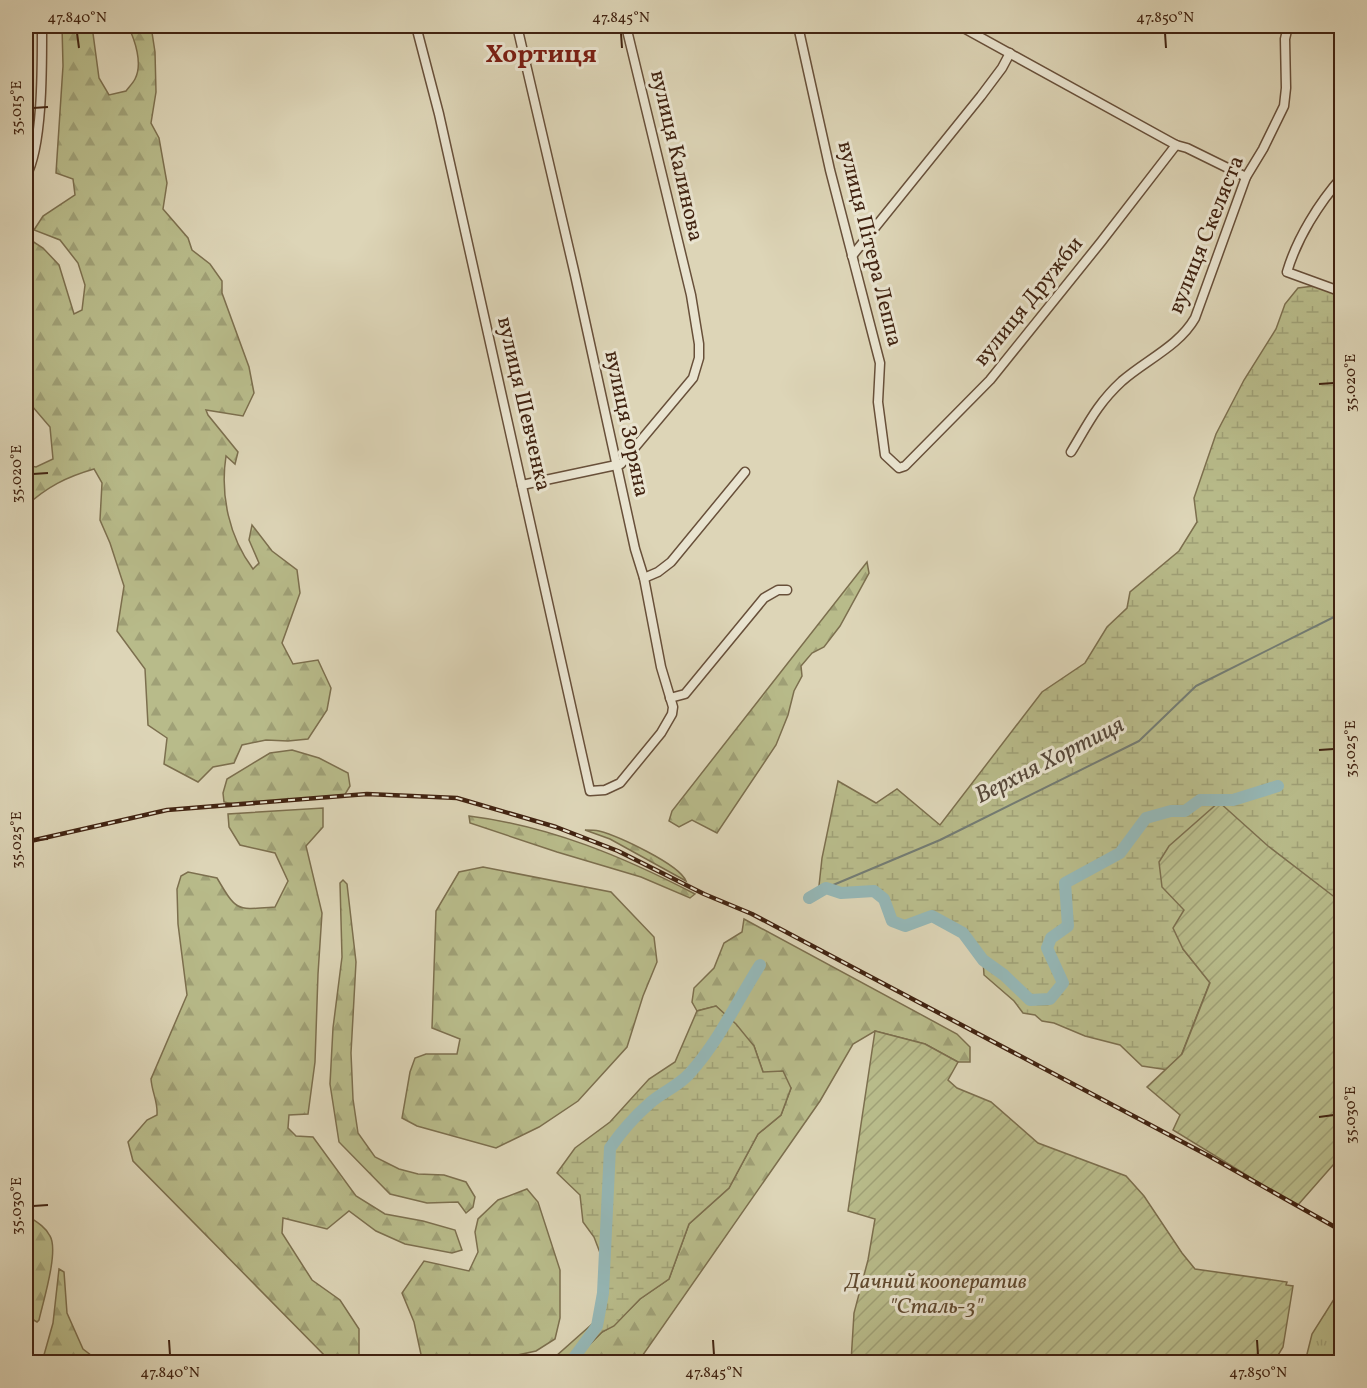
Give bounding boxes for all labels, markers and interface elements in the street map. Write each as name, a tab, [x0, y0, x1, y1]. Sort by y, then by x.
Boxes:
text: 47.840°N	[47, 8, 107, 29]
text: 47.845°N	[592, 8, 650, 29]
text: 47.850°N	[1136, 8, 1194, 29]
district label: Хортиця	[485, 37, 597, 73]
street label: вулиця Калинова	[641, 67, 711, 245]
text: 35.015°E	[7, 80, 28, 136]
street label: вулиця Пітера Леппа	[828, 138, 910, 350]
street label: вулиця Скеляста	[1161, 151, 1253, 319]
street label: вулиця Дружби	[967, 230, 1091, 374]
street label: вулиця Шевченка	[488, 314, 558, 494]
street label: вулиця Зоряна	[595, 348, 657, 500]
text: 35.020°E	[1341, 354, 1362, 412]
text: 35.020°E	[7, 445, 28, 503]
water label: Верхня Хортиця	[969, 709, 1131, 813]
text: 35.025°E	[1341, 720, 1362, 778]
text: 35.025°E	[7, 811, 28, 869]
text: 35.030°E	[1341, 1086, 1362, 1144]
text: 35.030°E	[7, 1177, 28, 1235]
park label: Дачний кооператив "Сталь-3"	[843, 1267, 1027, 1323]
text: 47.840°N	[140, 1363, 200, 1384]
text: 47.845°N	[685, 1363, 743, 1384]
text: 47.850°N	[1229, 1363, 1287, 1384]

